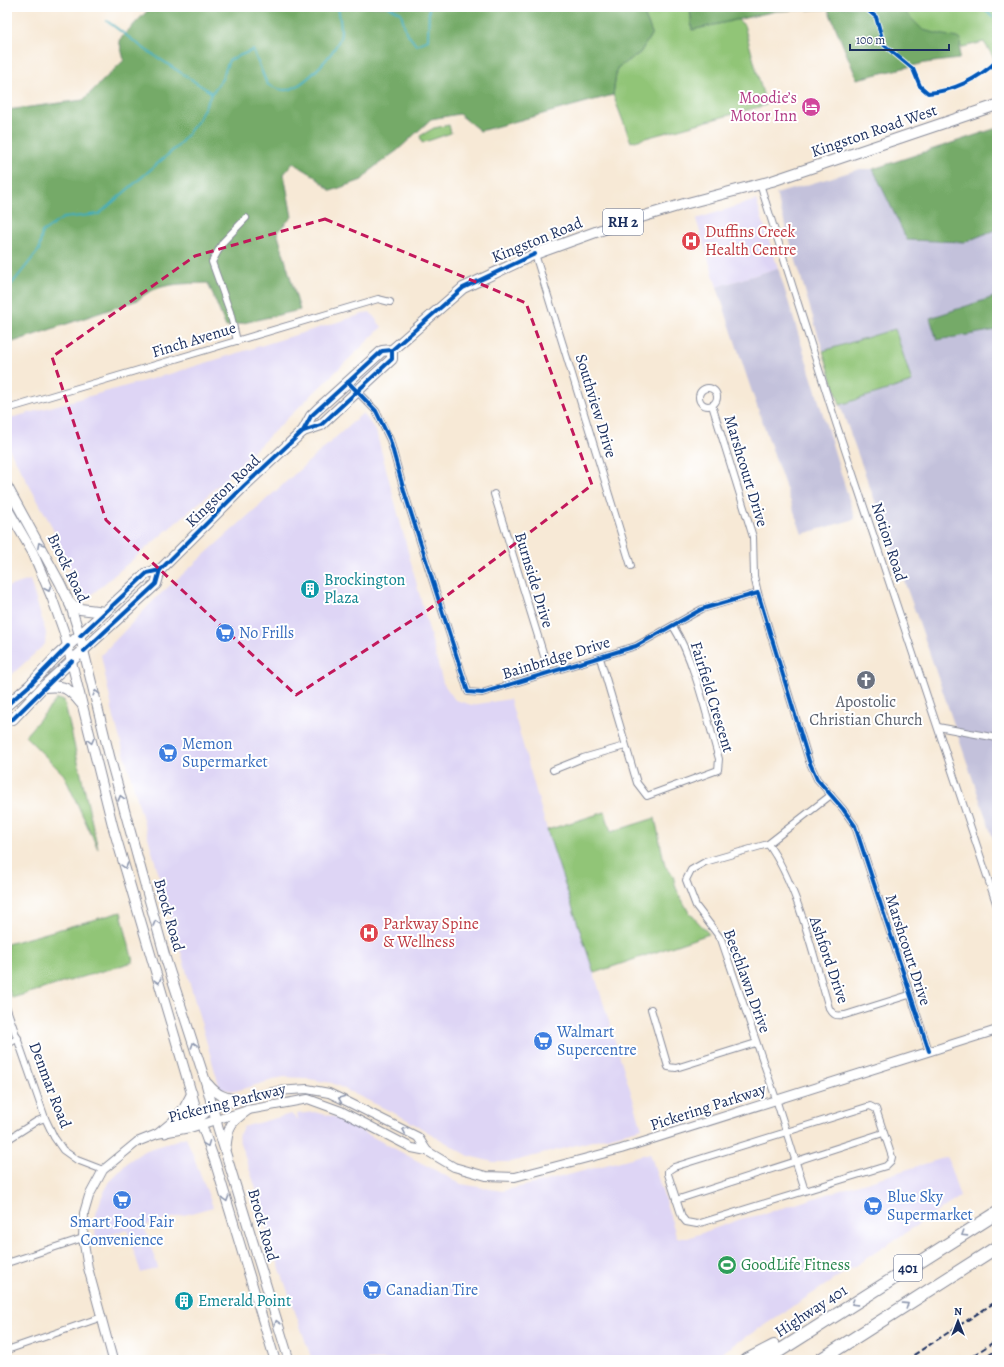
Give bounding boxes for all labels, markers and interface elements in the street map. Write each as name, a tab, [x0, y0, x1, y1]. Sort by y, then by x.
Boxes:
scale bar	[850, 26, 949, 52]
text: 100 m	[856, 32, 885, 48]
place label: Moodie’s Motor Inn	[730, 87, 797, 127]
hotel icon: Moodie’s Motor Inn	[800, 96, 822, 118]
street label: Kingston Road West	[808, 99, 940, 163]
road number: RH 2	[603, 209, 643, 235]
street label: Kingston Road	[488, 212, 586, 268]
place label: Duffins Creek Health Centre	[705, 221, 796, 261]
hospital icon: Duffins Creek Health Centre	[680, 230, 702, 252]
street label: Finch Avenue	[149, 317, 239, 363]
street label: Southview Drive	[570, 351, 622, 461]
street label: Marshcourt Drive	[719, 412, 773, 530]
street label: Kingston Road	[181, 449, 266, 532]
street label: Notion Road	[866, 500, 912, 585]
street label: Burnside Drive	[509, 529, 559, 631]
street label: Brock Road	[42, 530, 94, 607]
one-way arrow	[37, 541, 45, 549]
place label: Brockington Plaza	[324, 569, 406, 609]
building icon: Brockington Plaza	[299, 578, 321, 600]
one-way arrow	[44, 586, 52, 593]
supermarket icon: No Frills	[214, 622, 236, 644]
place label: No Frills	[239, 622, 294, 644]
street label: Bainbridge Drive	[499, 631, 613, 685]
street label: Fairfield Crescent	[685, 639, 739, 755]
church icon: Apostolic Christian Church	[855, 669, 877, 691]
one-way arrow	[92, 690, 100, 696]
place label: Apostolic Christian Church	[809, 691, 923, 731]
place label: Memon Supermarket	[182, 733, 268, 773]
one-way arrow	[86, 737, 95, 744]
supermarket icon: Memon Supermarket	[157, 742, 179, 764]
one-way arrow	[117, 794, 125, 801]
one-way arrow	[120, 863, 129, 870]
street label: Brock Road	[148, 876, 190, 954]
street label: Marshcourt Drive	[880, 892, 936, 1008]
street label: Ashford Drive	[803, 912, 854, 1007]
place label: Parkway Spine & Wellness	[383, 913, 479, 953]
one-way arrow	[152, 919, 161, 926]
hospital icon: Parkway Spine & Wellness	[358, 922, 380, 944]
street label: Beechlawn Drive	[718, 926, 776, 1036]
one-way arrow	[153, 978, 162, 985]
place label: Walmart Supercentre	[556, 1021, 637, 1061]
supermarket icon: Walmart Supercentre	[532, 1030, 554, 1052]
street label: Denmar Road	[24, 1039, 77, 1132]
one-way arrow	[190, 1042, 199, 1049]
street label: Pickering Parkway	[166, 1078, 289, 1128]
street label: Pickering Parkway	[647, 1078, 770, 1136]
one-way arrow	[338, 1095, 345, 1103]
one-way arrow	[401, 1127, 409, 1135]
one-way arrow	[203, 1140, 211, 1147]
street label: Brock Road	[242, 1186, 284, 1264]
place label: Blue Sky Supermarket	[887, 1186, 973, 1226]
supermarket icon: Smart Food Fair Convenience	[111, 1189, 133, 1211]
one-way arrow	[221, 1195, 230, 1202]
supermarket icon: Blue Sky Supermarket	[862, 1195, 884, 1217]
place label: Smart Food Fair Convenience	[70, 1211, 174, 1251]
one-way arrow	[961, 1229, 968, 1236]
sports icon: GoodLife Fitness	[716, 1254, 738, 1276]
place label: GoodLife Fitness	[741, 1254, 850, 1276]
road number: 401	[894, 1255, 922, 1281]
supermarket icon: Canadian Tire	[361, 1279, 383, 1301]
place label: Canadian Tire	[386, 1279, 478, 1301]
street label: Highway 401	[770, 1279, 852, 1343]
building icon: Emerald Point	[173, 1290, 195, 1312]
place label: Emerald Point	[198, 1290, 291, 1312]
one-way arrow	[851, 1298, 858, 1305]
north arrow	[938, 1301, 978, 1341]
one-way arrow	[902, 1302, 909, 1310]
text: N	[954, 1304, 962, 1319]
one-way arrow	[273, 1319, 282, 1326]

